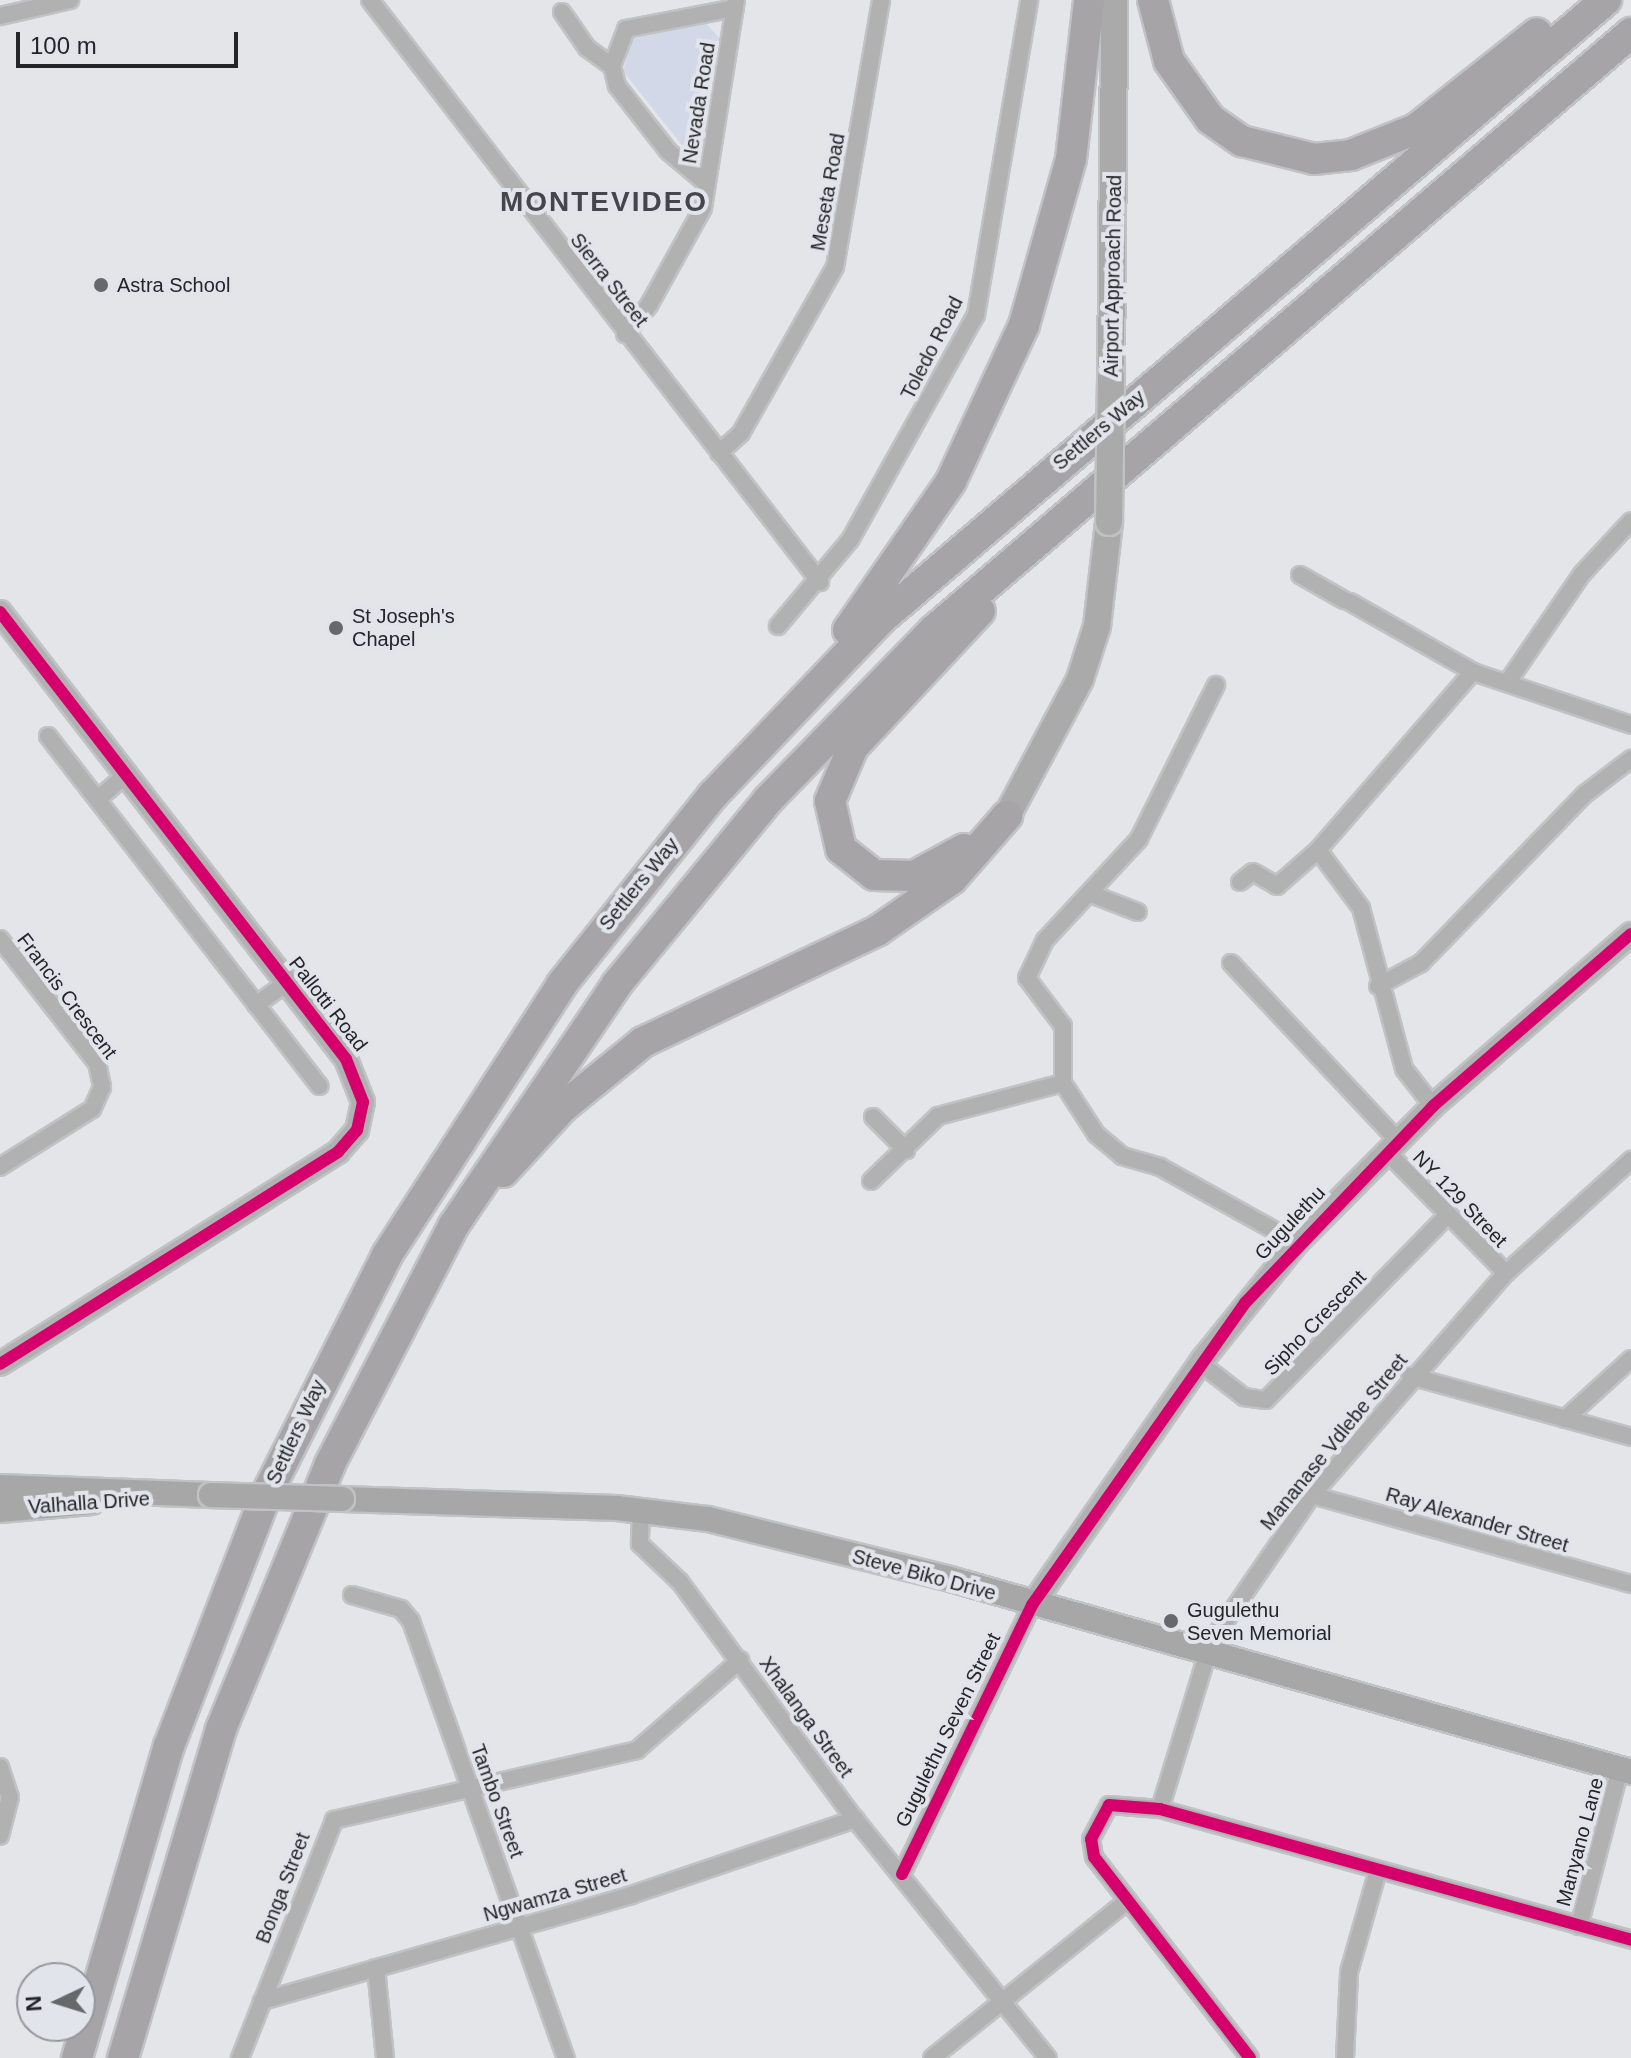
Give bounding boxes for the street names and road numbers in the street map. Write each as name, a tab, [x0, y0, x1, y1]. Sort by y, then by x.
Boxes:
street label: Nevada Road	[678, 41, 720, 165]
street label: Meseta Road	[806, 131, 850, 253]
street label: Airport Approach Road	[1099, 174, 1127, 378]
street label: Sierra Street	[565, 228, 653, 332]
street label: Toledo Road	[896, 293, 968, 403]
street label: Settlers Way	[1048, 385, 1150, 475]
street label: Settlers Way	[594, 833, 684, 935]
street label: Francis Crescent	[12, 928, 122, 1064]
street label: Pallotti Road	[284, 952, 372, 1056]
street label: NY 129 Street	[1408, 1145, 1512, 1253]
street label: Gugulethu	[1250, 1181, 1330, 1265]
street label: Sipho Crescent	[1259, 1265, 1371, 1381]
street label: Mananase Vdlebe Street	[1255, 1349, 1413, 1535]
street label: Settlers Way	[261, 1376, 331, 1488]
street label: Ray Alexander Street	[1382, 1482, 1572, 1558]
street label: Valhalla Drive	[27, 1487, 151, 1519]
street label: Steve Biko Drive	[849, 1544, 999, 1606]
street label: Gugulethu Seven Street	[890, 1629, 1006, 1831]
street label: Xhalanga Street	[754, 1652, 858, 1782]
street label: Tambo Street	[465, 1741, 529, 1861]
street label: Manyano Lane	[1551, 1775, 1609, 1909]
street label: Bonga Street	[251, 1829, 315, 1947]
street label: Ngwamza Street	[481, 1863, 629, 1927]

